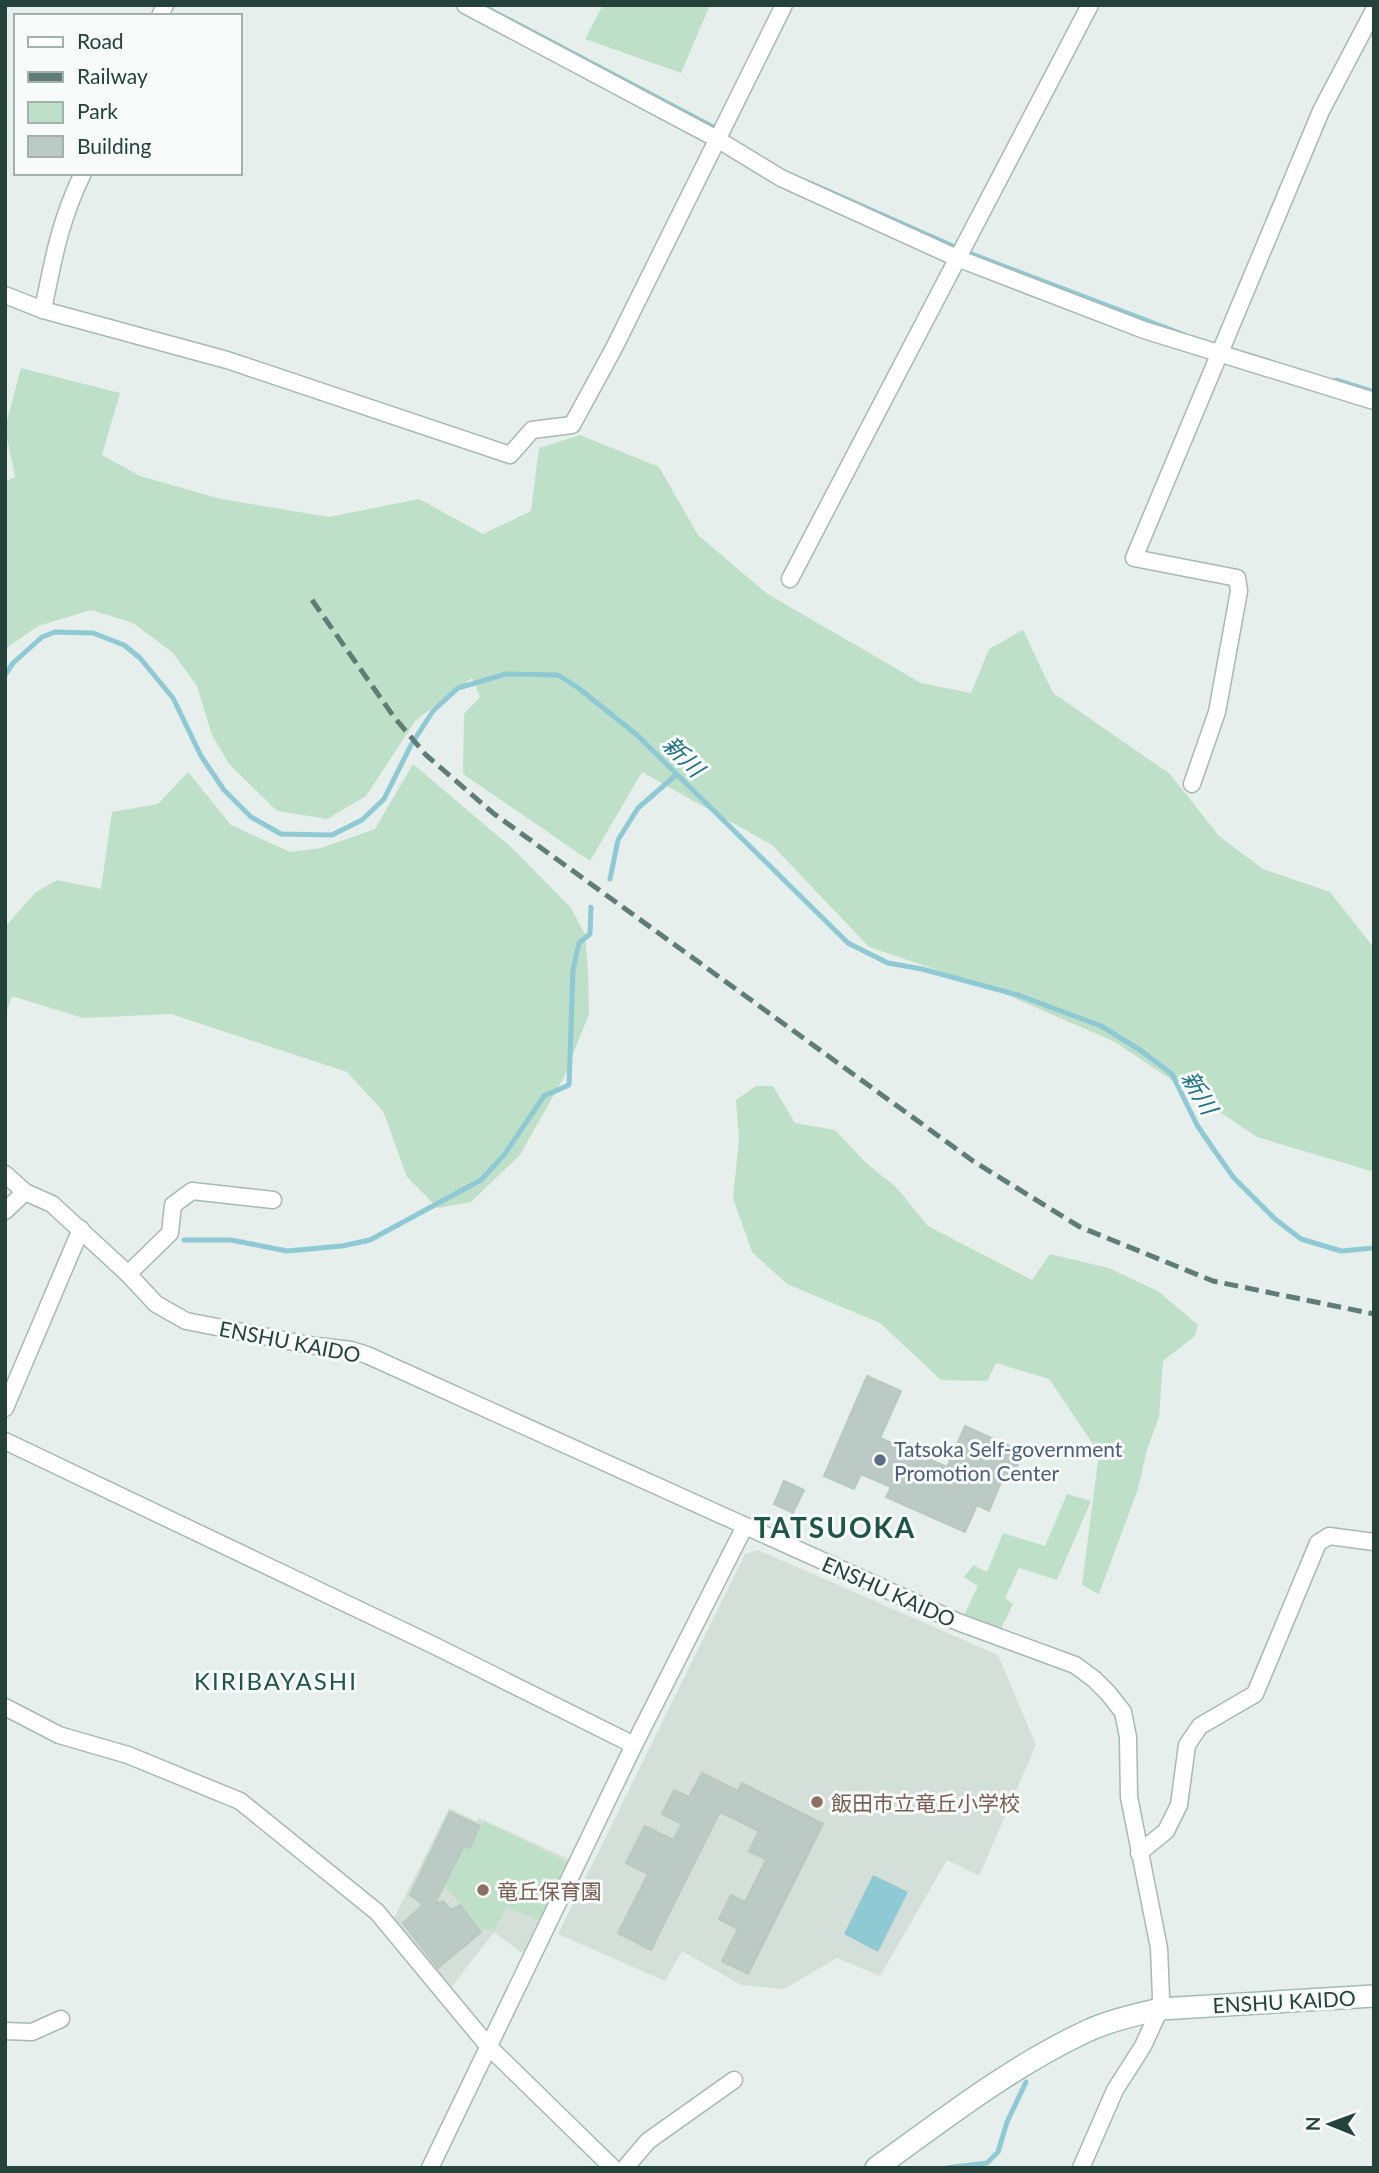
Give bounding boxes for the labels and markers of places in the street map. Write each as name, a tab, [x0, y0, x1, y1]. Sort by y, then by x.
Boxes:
place label: Tatsoka Self-government Promotion Center	[894, 1436, 1123, 1485]
marker: Tatsoka Self-government Promotion Center	[872, 1452, 888, 1468]
place label: 飯田市立竜丘小学校	[831, 1790, 1020, 1815]
marker: 飯田市立竜丘小学校	[809, 1794, 825, 1810]
place label: 竜丘保育園	[497, 1878, 602, 1903]
marker: 竜丘保育園	[475, 1882, 491, 1898]

